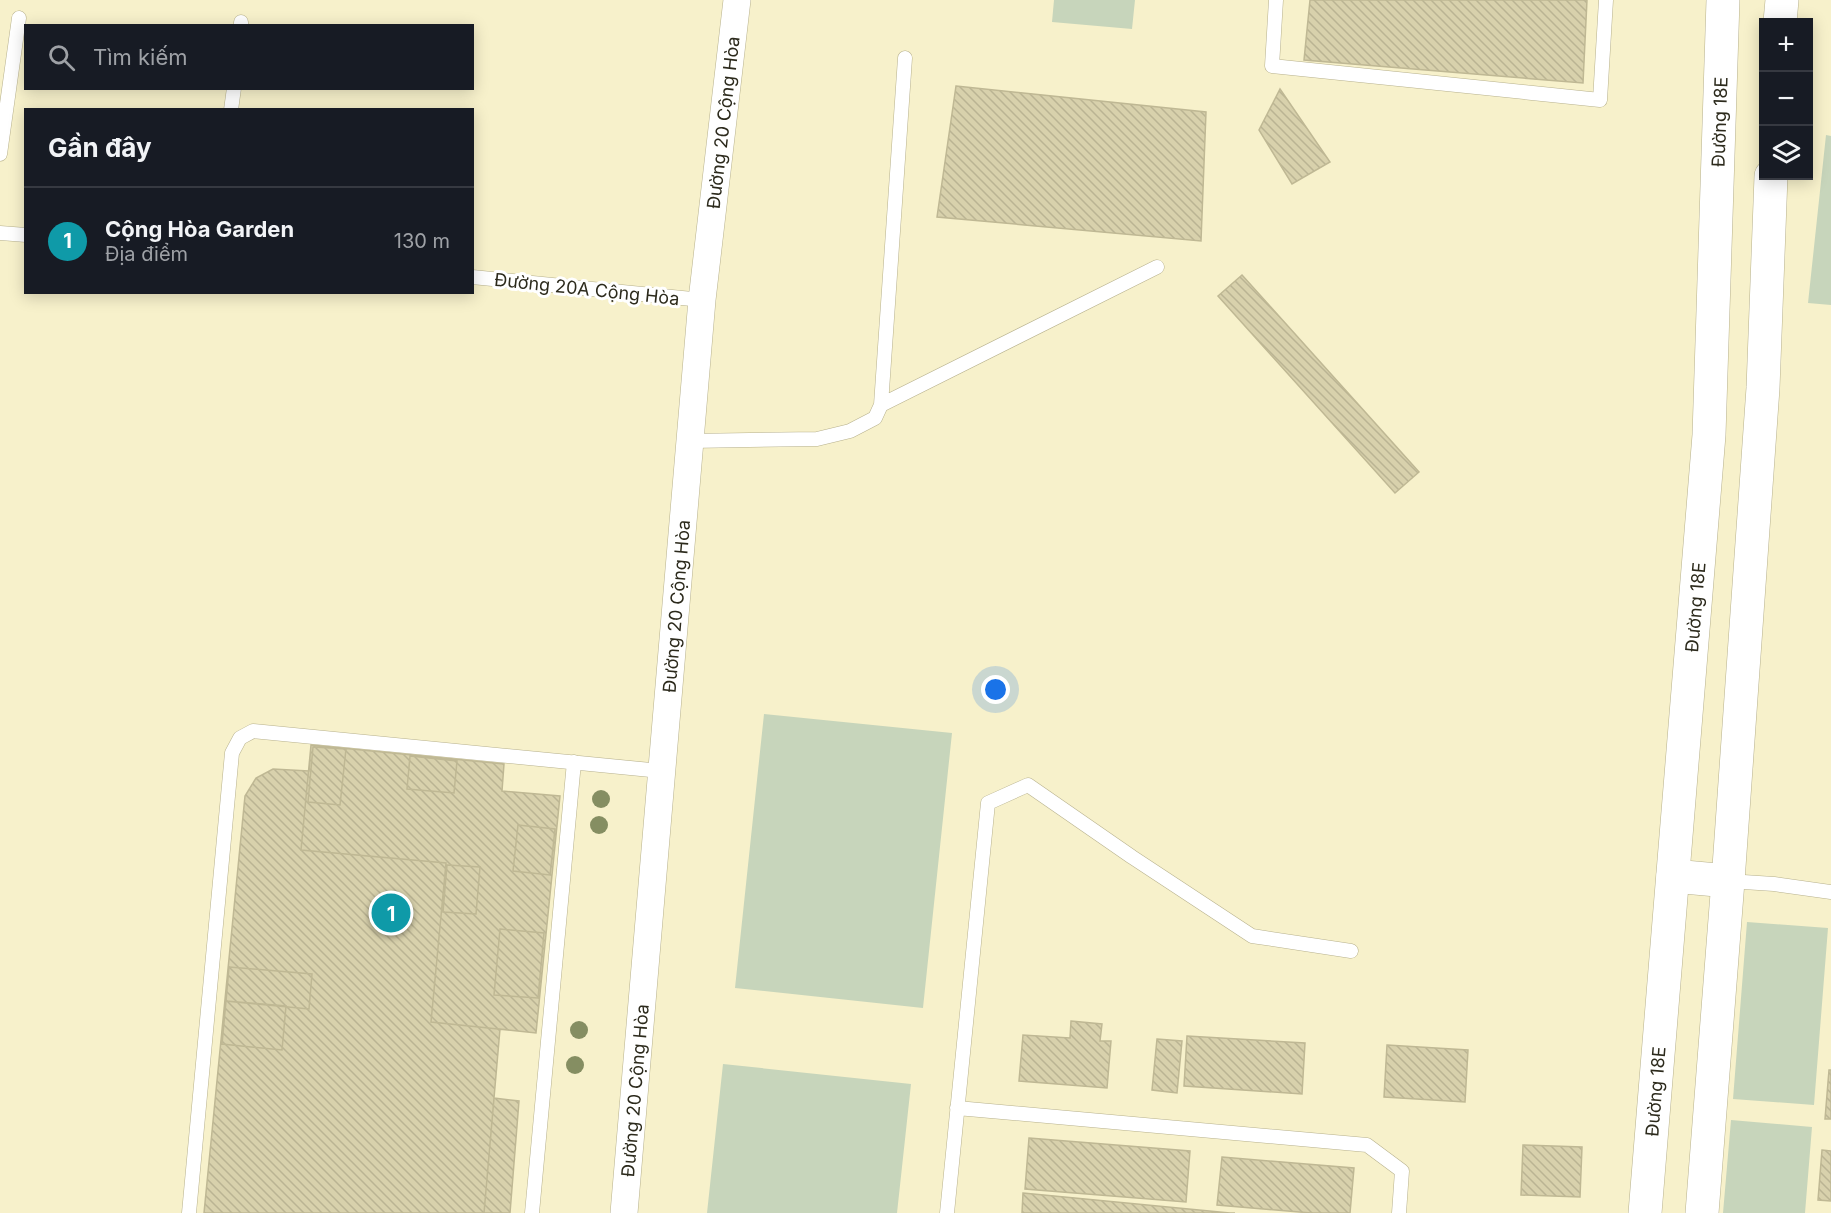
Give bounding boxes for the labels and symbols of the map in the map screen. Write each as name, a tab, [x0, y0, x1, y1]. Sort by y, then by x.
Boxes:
street label: Đường 20 Cộng Hòa	[702, 35, 743, 210]
street label: Đường 18E	[1707, 76, 1731, 167]
street label: Đường 20A Cộng Hòa	[493, 269, 681, 309]
street label: Đường 20 Cộng Hòa	[658, 519, 694, 694]
street label: Đường 18E	[1681, 561, 1709, 653]
your location	[981, 675, 1010, 704]
pin: 1	[372, 890, 410, 936]
street label: Đường 20 Cộng Hòa	[617, 1003, 652, 1178]
street label: Đường 18E	[1641, 1046, 1669, 1137]

